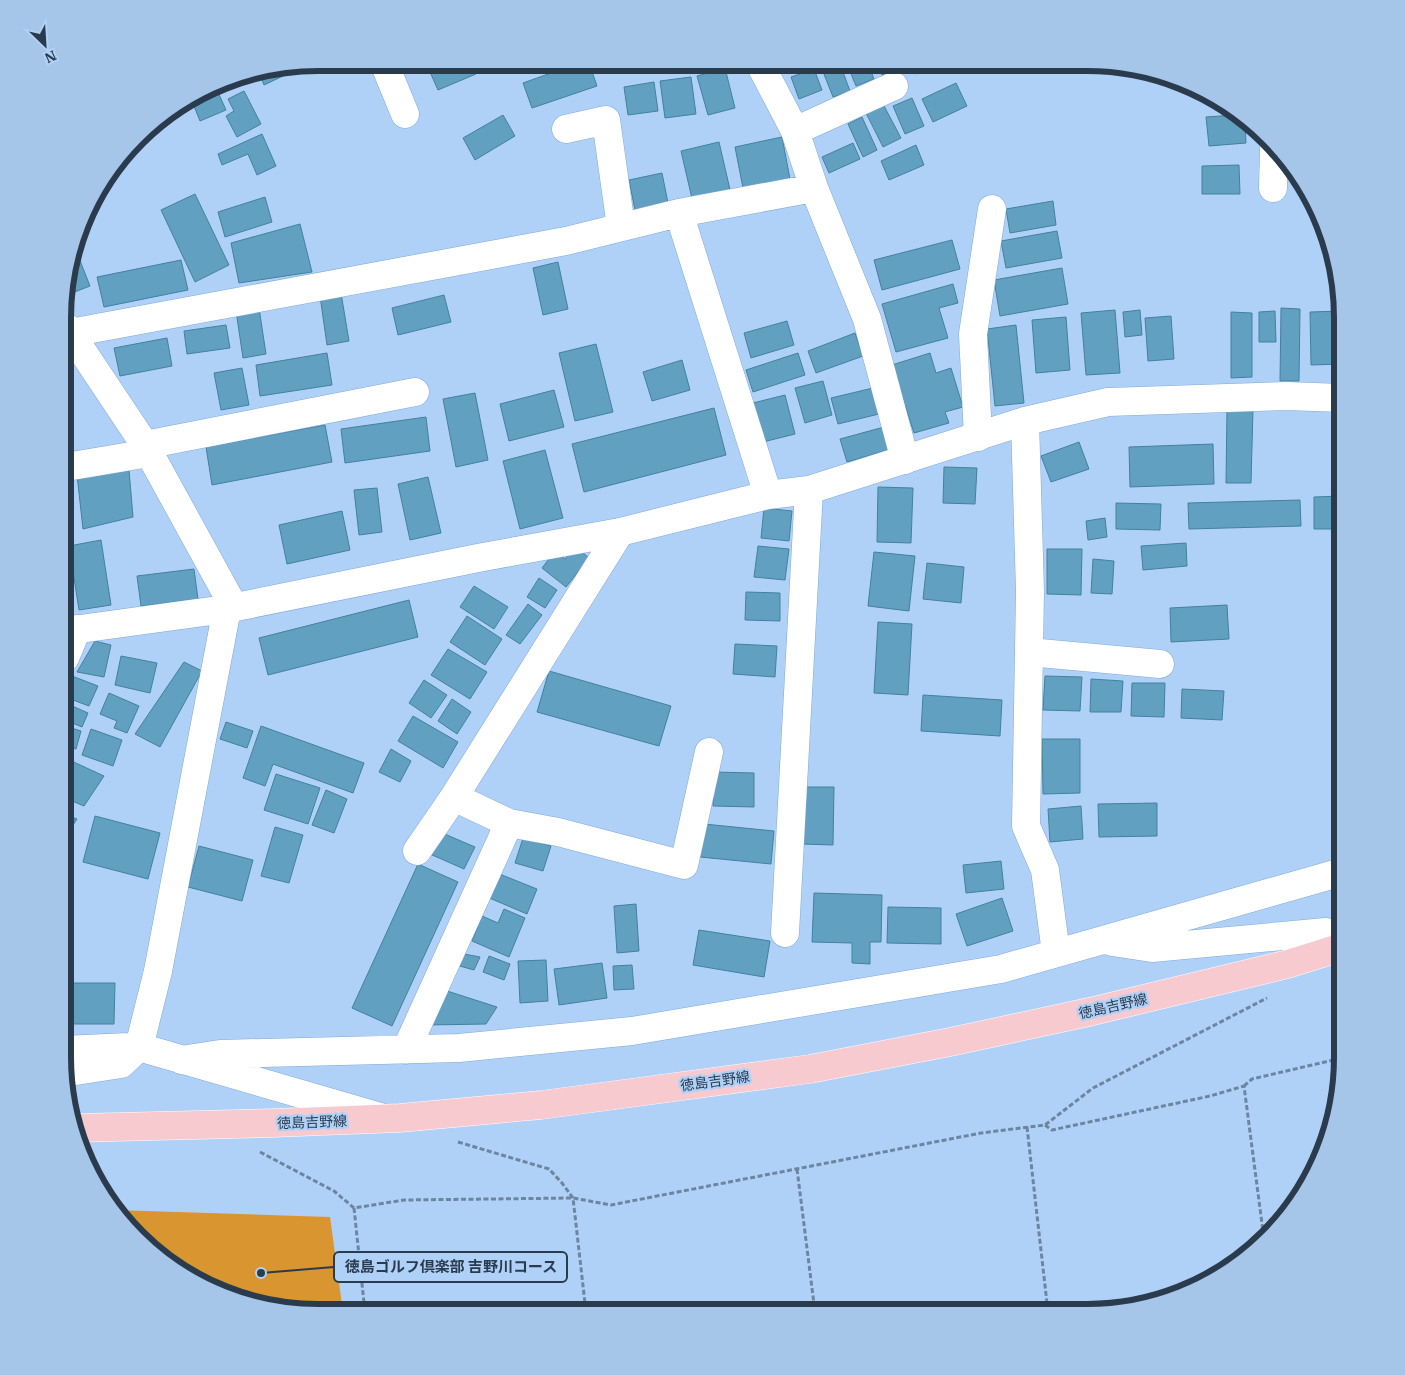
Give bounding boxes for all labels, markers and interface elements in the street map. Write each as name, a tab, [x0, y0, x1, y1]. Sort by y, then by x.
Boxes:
north arrow	[20, 20, 70, 70]
text: N	[42, 46, 59, 67]
street label: 徳島吉野線	[1077, 989, 1149, 1023]
street label: 徳島吉野線	[679, 1067, 751, 1095]
street label: 徳島吉野線	[277, 1112, 347, 1132]
callout: 徳島ゴルフ倶楽部 吉野川コース	[334, 1252, 567, 1282]
text: 徳島ゴルフ倶楽部 吉野川コース	[345, 1257, 557, 1276]

